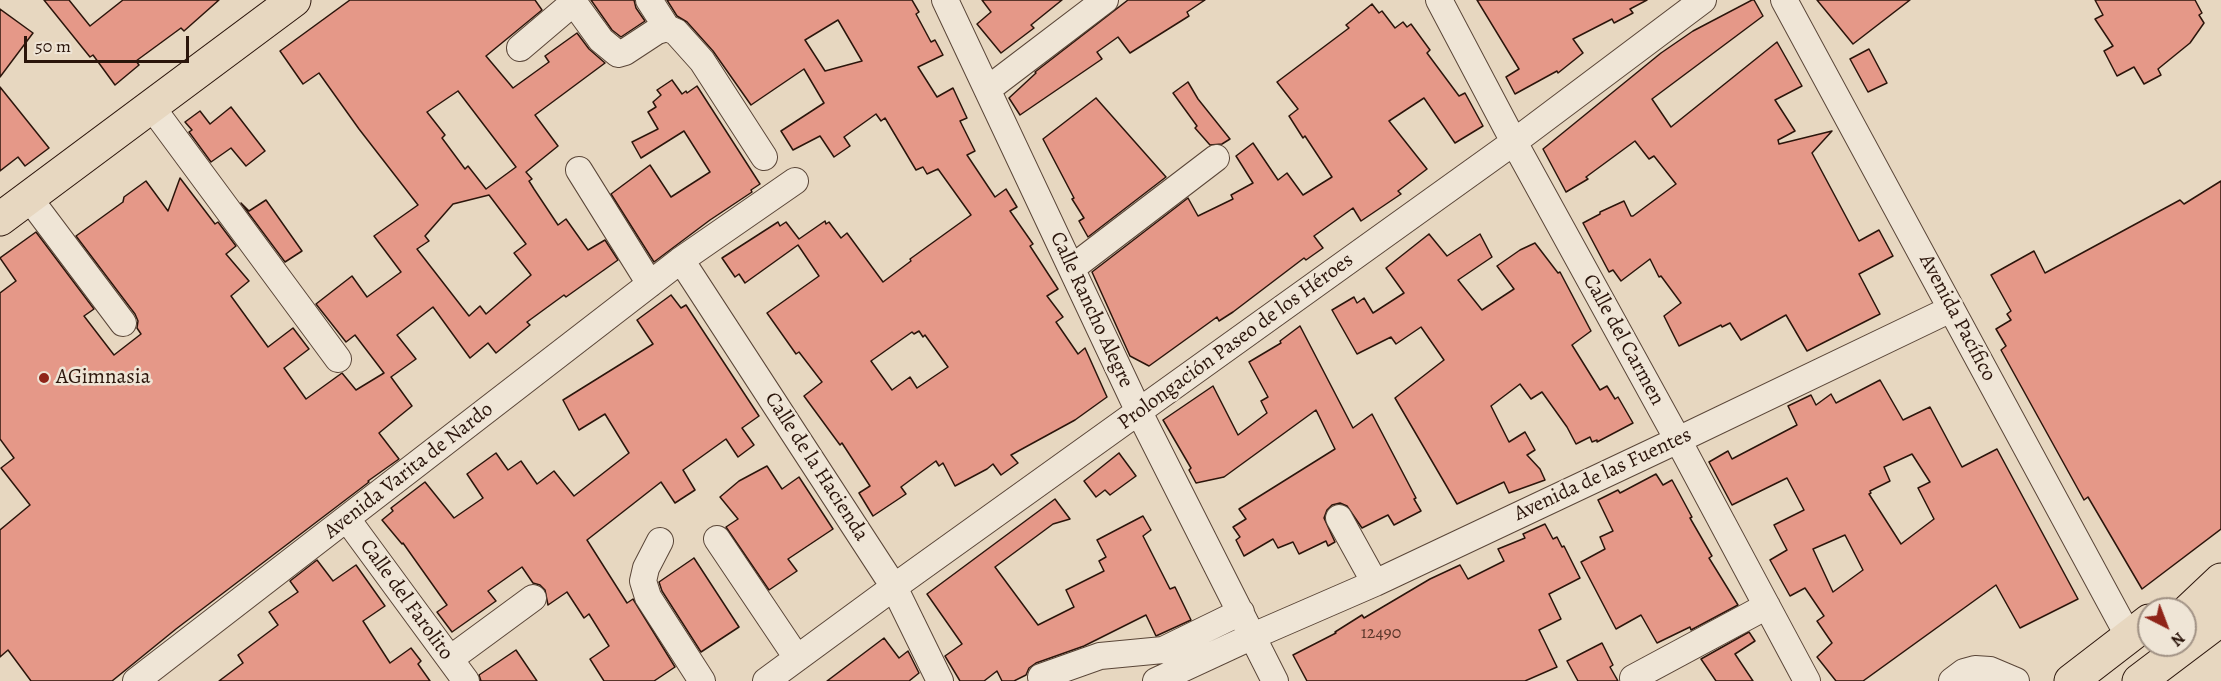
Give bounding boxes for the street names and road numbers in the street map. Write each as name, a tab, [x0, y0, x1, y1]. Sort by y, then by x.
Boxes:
street label: Calle Rancho Alegre	[1044, 228, 1138, 392]
street label: Prolongación Paseo de los Héroes	[1113, 248, 1359, 436]
street label: Avenida Pacífico	[1913, 250, 2001, 386]
street label: Calle del Carmen	[1577, 270, 1669, 410]
street label: Calle de la Hacienda	[758, 388, 874, 546]
street label: Avenida Varita de Nardo	[319, 397, 499, 545]
street label: Avenida de las Fuentes	[1510, 423, 1696, 527]
street label: Calle del Farolito	[354, 535, 458, 665]

